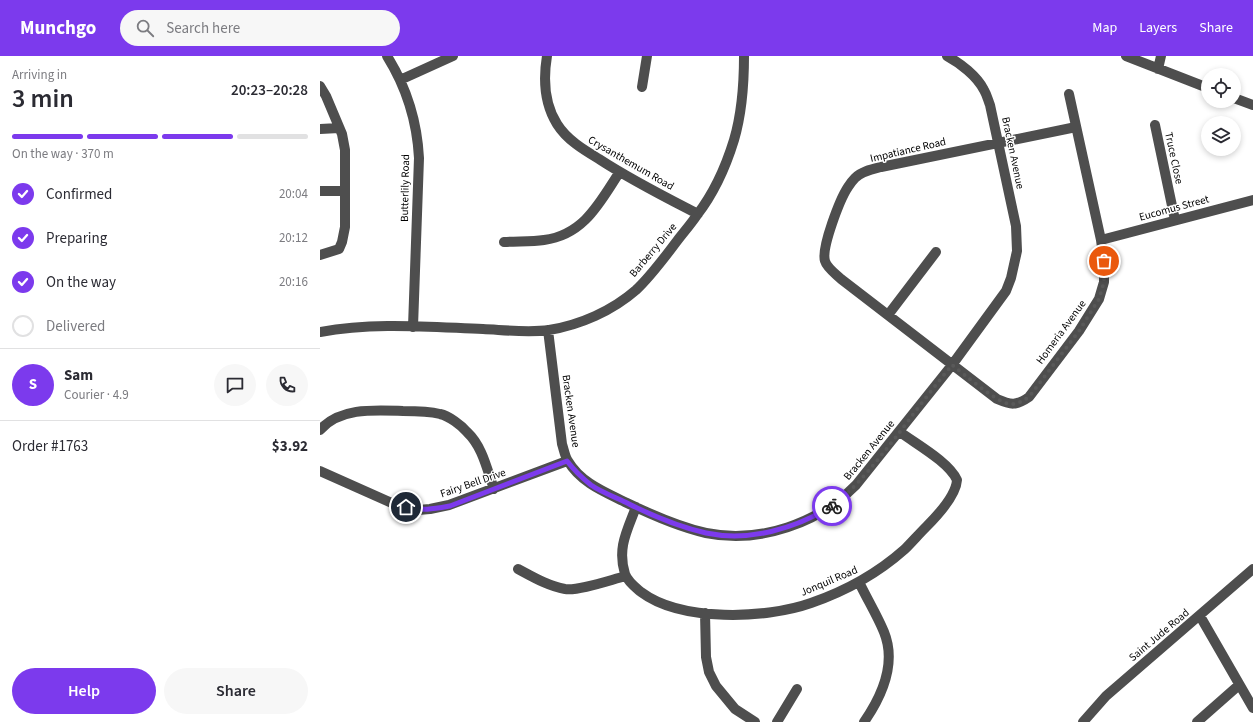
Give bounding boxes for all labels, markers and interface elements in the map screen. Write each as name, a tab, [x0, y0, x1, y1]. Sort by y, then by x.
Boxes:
search box	[120, 10, 400, 46]
text: Munchgo	[20, 15, 96, 42]
icon: search	[134, 17, 156, 39]
text: Search here	[166, 18, 240, 39]
text: Map	[1092, 18, 1117, 38]
text: Layers	[1139, 18, 1177, 38]
text: Share	[1199, 18, 1233, 38]
text: Arriving in	[12, 66, 67, 84]
map controls	[1201, 68, 1241, 156]
button: locate	[1201, 68, 1241, 108]
text: 3 min	[12, 80, 74, 117]
text: 20:23–20:28	[231, 80, 308, 101]
street label: Bracken Avenue	[998, 116, 1028, 191]
button: layers	[1201, 116, 1241, 156]
street label: Truce Close	[1161, 131, 1187, 186]
street label: Crysanthemum Road	[585, 132, 677, 194]
street label: Impatiance Road	[869, 134, 947, 166]
text: On the way · 370 m	[12, 145, 114, 163]
street label: Butterlily Road	[397, 154, 413, 222]
icon: check	[12, 183, 34, 205]
text: Confirmed	[46, 184, 112, 205]
text: 20:04	[279, 185, 308, 203]
street label: Eucomus Street	[1137, 191, 1211, 225]
street label: Barberry Drive	[626, 219, 680, 280]
icon: check	[12, 227, 34, 249]
text: Preparing	[46, 228, 107, 249]
text: 20:12	[279, 229, 308, 247]
pin	[1087, 244, 1121, 278]
icon: bag	[1093, 250, 1115, 272]
icon: check	[12, 271, 34, 293]
text: On the way	[46, 272, 116, 293]
text: 20:16	[279, 273, 308, 291]
street label: Homeria Avenue	[1033, 296, 1090, 367]
text: Delivered	[46, 316, 105, 337]
button: chat	[214, 364, 256, 406]
button: phone	[266, 364, 308, 406]
text: Sam	[64, 365, 93, 386]
text: S	[29, 374, 37, 395]
street label: Bracken Avenue	[558, 374, 584, 449]
text: Courier · 4.9	[64, 386, 129, 404]
street label: Bracken Avenue	[840, 416, 898, 483]
text: Order #1763	[12, 436, 88, 457]
text: $3.92	[272, 436, 308, 457]
street label: Fairy Bell Drive	[438, 465, 508, 501]
courier	[812, 486, 852, 526]
pin	[389, 490, 423, 524]
icon: bike	[821, 495, 843, 517]
icon: home	[395, 496, 417, 518]
street label: Jonquil Road	[798, 562, 860, 600]
street label: Saint Jude Road	[1126, 605, 1192, 665]
button: Help	[12, 668, 156, 714]
button: Share	[164, 668, 308, 714]

